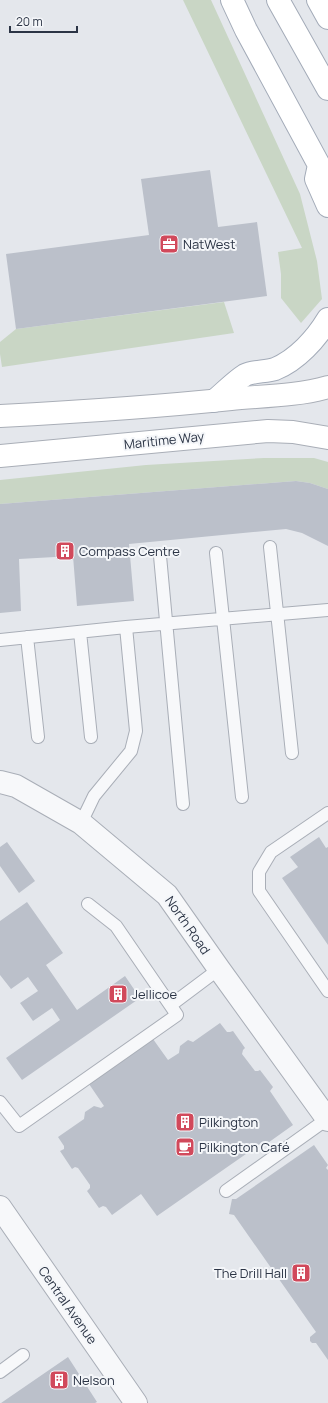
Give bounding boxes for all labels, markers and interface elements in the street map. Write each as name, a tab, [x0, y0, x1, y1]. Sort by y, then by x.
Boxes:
scale bar	[10, 8, 77, 34]
text: 20 m	[16, 13, 43, 30]
office icon: NatWest	[158, 233, 180, 255]
place label: NatWest	[183, 235, 235, 253]
street label: Maritime Way	[123, 427, 205, 453]
building icon: Compass Centre	[54, 540, 76, 562]
place label: Compass Centre	[79, 542, 180, 560]
street label: North Road	[161, 892, 215, 958]
building icon: Jellicoe	[107, 983, 129, 1005]
place label: Jellicoe	[132, 985, 177, 1003]
building icon: Pilkington	[174, 1111, 196, 1133]
place label: Pilkington	[199, 1113, 258, 1131]
cafe icon: Pilkington Café	[174, 1136, 196, 1158]
place label: Pilkington Café	[199, 1138, 290, 1156]
street label: Central Avenue	[34, 1262, 102, 1348]
building icon: The Drill Hall	[290, 1262, 312, 1284]
place label: The Drill Hall	[214, 1264, 287, 1282]
building icon: Nelson	[48, 1369, 70, 1391]
place label: Nelson	[73, 1371, 115, 1389]

